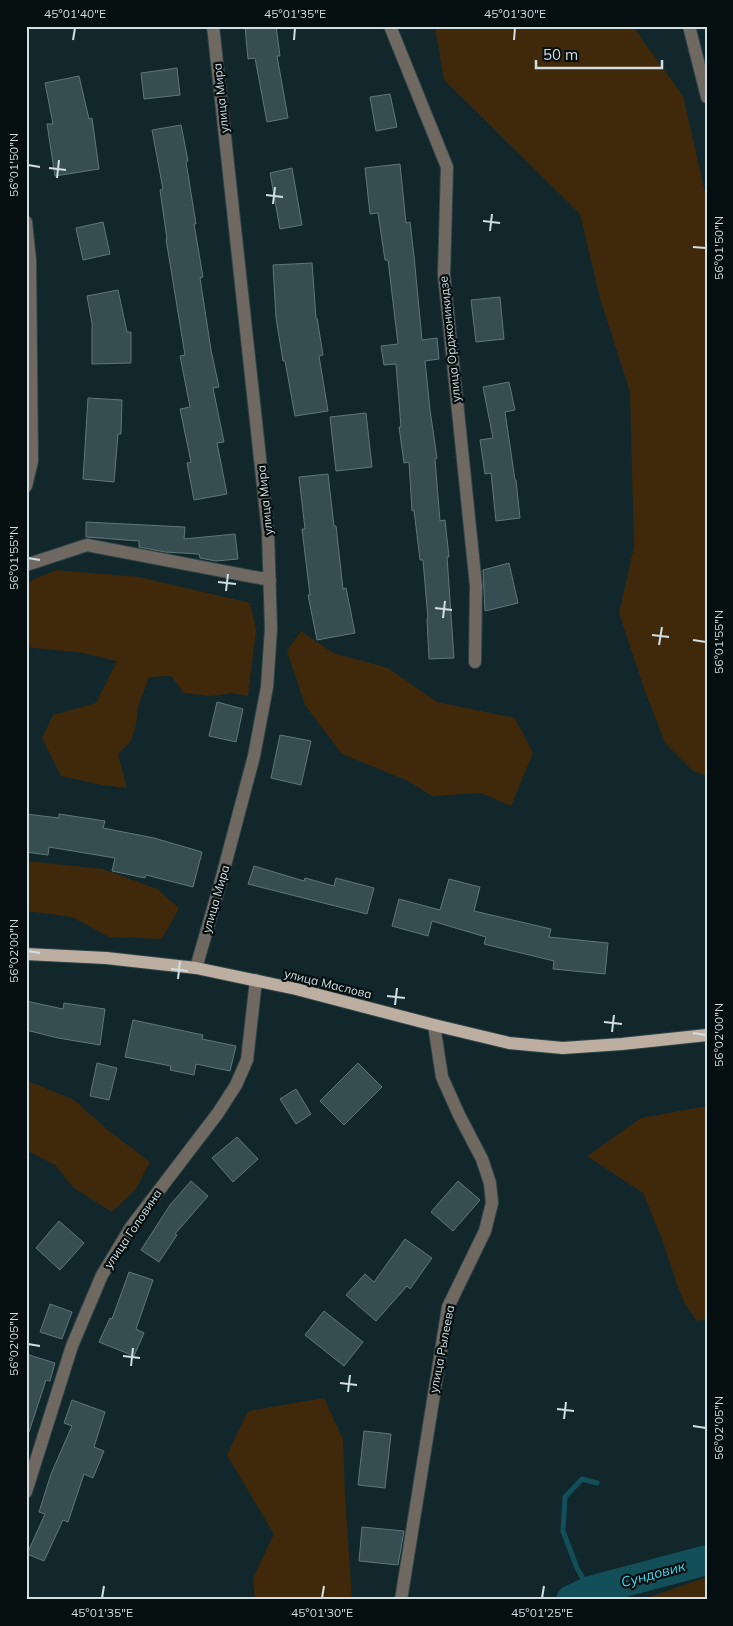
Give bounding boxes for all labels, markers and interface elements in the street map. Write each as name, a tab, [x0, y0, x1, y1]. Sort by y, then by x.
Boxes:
text: 45°01'40"E	[44, 6, 106, 21]
text: 45°01'35"E	[264, 6, 326, 21]
text: 45°01'30"E	[484, 6, 546, 21]
scale bar	[536, 38, 662, 70]
text: 50 m	[543, 45, 578, 64]
street label: улица Мира	[209, 62, 232, 134]
text: 56°01'50"N	[6, 133, 21, 197]
text: 56°01'50"N	[711, 216, 726, 280]
street label: улица Орджоникидзе	[435, 275, 464, 403]
street label: улица Мира	[253, 464, 276, 536]
text: 56°01'55"N	[6, 526, 21, 590]
text: 56°01'55"N	[711, 610, 726, 674]
street label: улица Мира	[199, 863, 232, 935]
text: 56°02'00"N	[6, 919, 21, 983]
street label: улица Маслова	[283, 965, 374, 1002]
text: 56°02'00"N	[711, 1003, 726, 1067]
street label: улица Головина	[100, 1186, 165, 1271]
street label: улица Рылеева	[426, 1304, 457, 1394]
text: 56°02'05"N	[6, 1312, 21, 1376]
text: 56°02'05"N	[711, 1396, 726, 1460]
water label: Сундовик	[619, 1557, 687, 1591]
text: 45°01'35"E	[71, 1605, 133, 1620]
text: 45°01'30"E	[291, 1605, 353, 1620]
text: 45°01'25"E	[511, 1605, 573, 1620]

